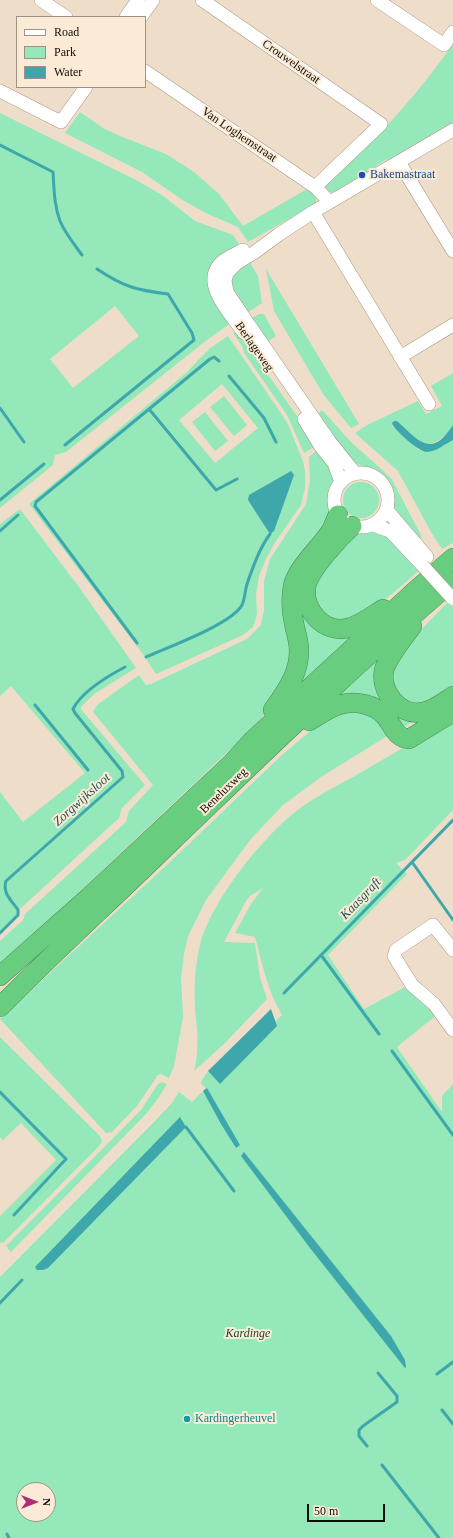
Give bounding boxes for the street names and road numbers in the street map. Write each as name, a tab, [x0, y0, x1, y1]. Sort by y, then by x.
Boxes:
street label: Crouwelstraat	[259, 37, 323, 87]
street label: Van Loghemstraat	[199, 105, 279, 165]
street label: Berlageweg	[232, 319, 276, 375]
street label: Beneluxweg	[197, 765, 251, 817]

